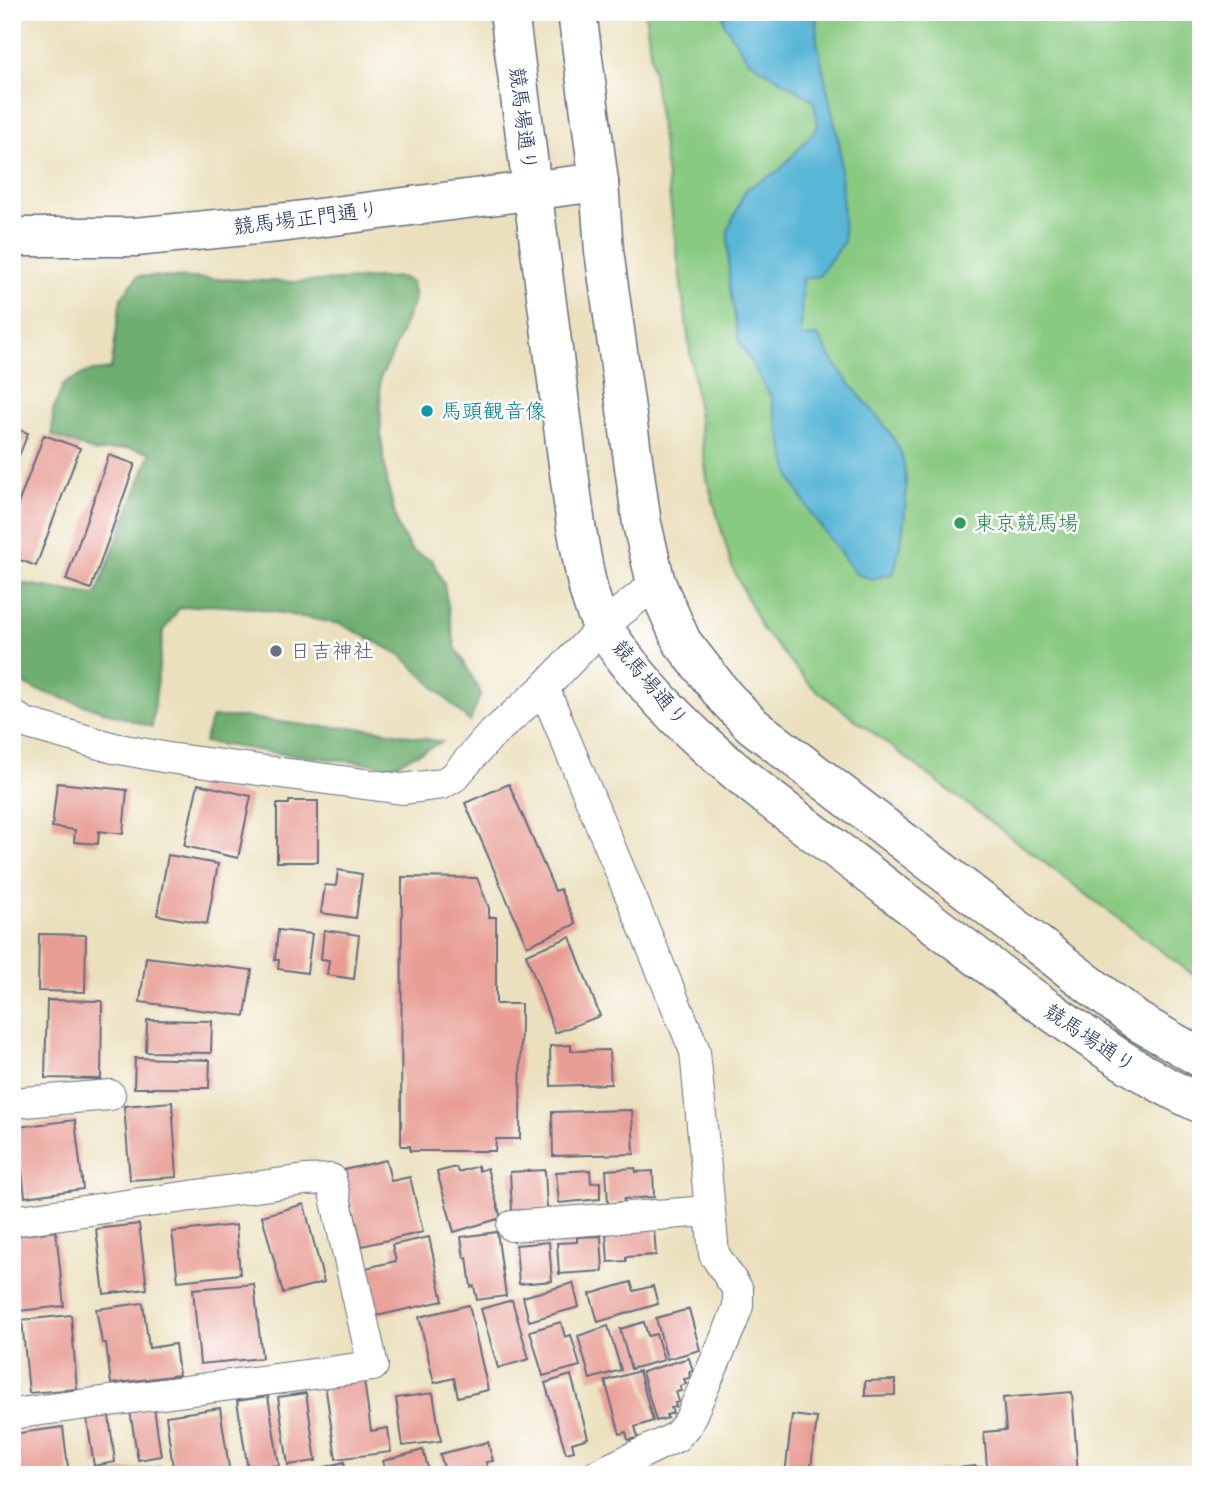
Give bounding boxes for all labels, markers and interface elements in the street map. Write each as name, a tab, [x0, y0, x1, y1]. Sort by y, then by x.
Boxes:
street label: 競馬場通り	[504, 65, 543, 173]
street label: 競馬場正門通り	[231, 195, 381, 240]
place label: 馬頭観音像	[441, 397, 546, 424]
marker: 馬頭観音像	[419, 403, 435, 419]
place label: 東京競馬場	[974, 509, 1079, 536]
marker: 東京競馬場	[952, 515, 968, 531]
street label: 競馬場通り	[606, 634, 694, 732]
place label: 日吉神社	[290, 637, 374, 664]
marker: 日吉神社	[268, 643, 284, 659]
street label: 競馬場通り	[1039, 997, 1141, 1078]

